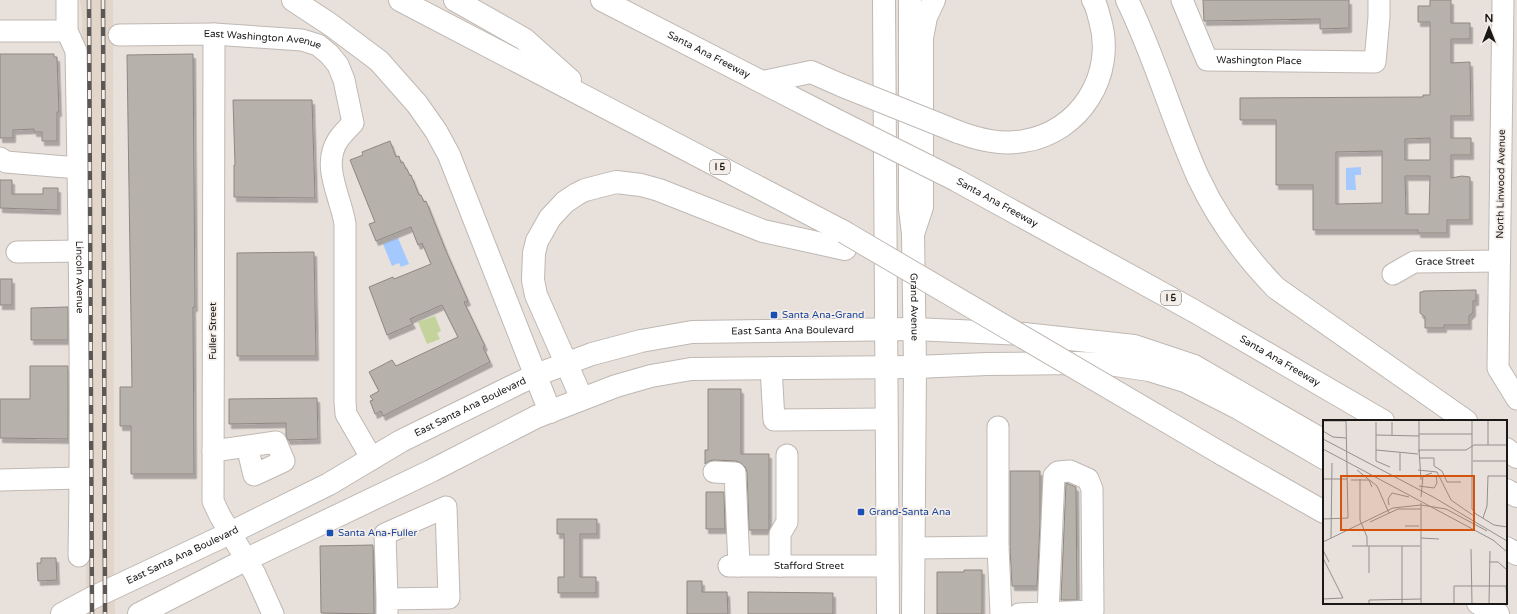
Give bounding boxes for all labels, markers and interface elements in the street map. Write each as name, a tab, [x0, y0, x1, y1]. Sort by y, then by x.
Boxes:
north arrow	[1469, 8, 1509, 48]
text: N	[1485, 12, 1493, 25]
street label: East Washington Avenue	[204, 28, 325, 52]
street label: Santa Ana Freeway	[665, 29, 753, 81]
street label: Washington Place	[1216, 54, 1302, 67]
street label: North Linwood Avenue	[1494, 129, 1508, 239]
road number: I 5	[710, 160, 730, 174]
street label: Santa Ana Freeway	[954, 175, 1041, 230]
street label: Lincoln Avenue	[73, 241, 86, 314]
street label: Grace Street	[1415, 255, 1475, 268]
street label: Grand Avenue	[908, 273, 921, 341]
road number: I 5	[1161, 291, 1181, 305]
street label: Fuller Street	[207, 302, 219, 360]
place label: Santa Ana-Grand	[782, 309, 864, 321]
marker: Santa Ana-Grand	[769, 310, 779, 320]
street label: East Santa Ana Boulevard	[731, 324, 854, 337]
street label: Santa Ana Freeway	[1237, 333, 1323, 389]
street label: East Santa Ana Boulevard	[412, 375, 528, 439]
inset map	[1323, 420, 1507, 604]
place label: Grand-Santa Ana	[869, 506, 951, 518]
marker: Grand-Santa Ana	[856, 507, 866, 517]
street label: East Santa Ana Boulevard	[124, 524, 241, 587]
place label: Santa Ana-Fuller	[338, 527, 417, 539]
marker: Santa Ana-Fuller	[325, 528, 335, 538]
street label: Stafford Street	[774, 560, 844, 572]

